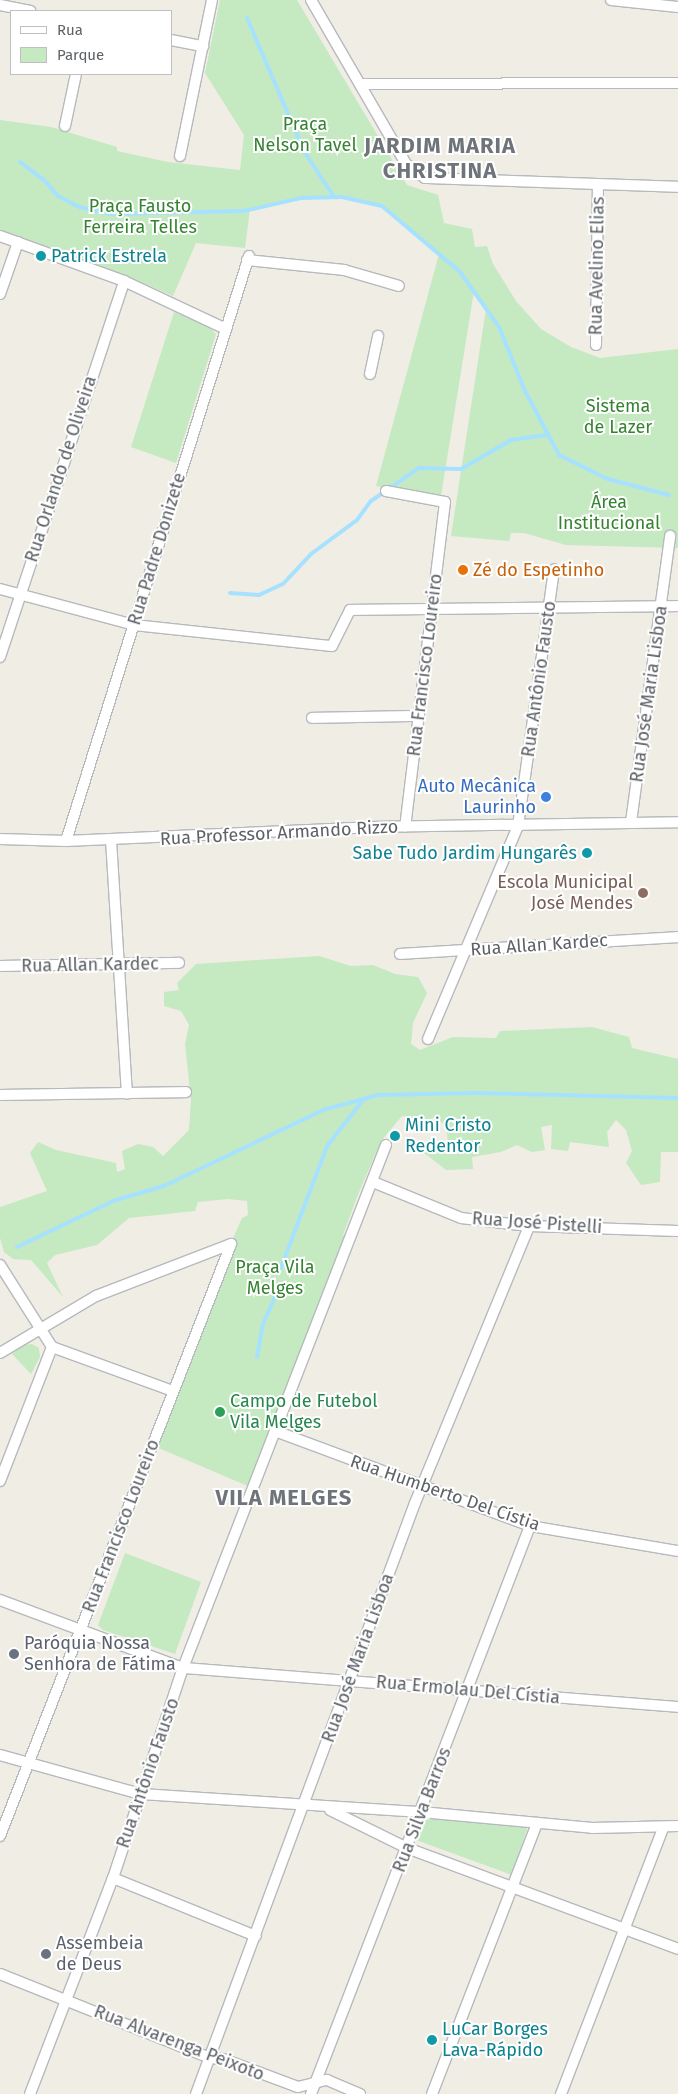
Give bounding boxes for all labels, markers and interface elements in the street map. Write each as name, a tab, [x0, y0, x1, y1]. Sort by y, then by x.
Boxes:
legend	[10, 10, 172, 75]
text: Rua	[57, 21, 83, 39]
text: Parque	[57, 46, 104, 64]
park label: Praça Nelson Tavel	[253, 114, 357, 156]
district label: JARDIM MARIA CHRISTINA	[362, 132, 518, 184]
park label: Praça Fausto Ferreira Telles	[83, 196, 197, 238]
street label: Rua Avelino Elias	[585, 196, 609, 336]
place label: Patrick Estrela	[51, 245, 167, 267]
marker: Patrick Estrela	[35, 250, 47, 262]
street label: Rua Orlando de Oliveira	[21, 373, 101, 565]
park label: Sistema de Lazer	[584, 396, 652, 438]
street label: Rua Padre Donizete	[124, 470, 190, 628]
park label: Área Institucional	[558, 492, 660, 534]
place label: Zé do Espetinho	[473, 559, 604, 581]
marker: Zé do Espetinho	[457, 564, 469, 576]
street label: Rua Francisco Loureiro	[403, 572, 447, 758]
street label: Rua Antônio Fausto	[517, 599, 561, 759]
street label: Rua José Maria Lisboa	[626, 604, 672, 784]
place label: Auto Mecânica Laurinho	[418, 776, 536, 819]
marker: Auto Mecânica Laurinho	[540, 791, 552, 803]
street label: Rua Professor Armando Rizzo	[159, 816, 399, 850]
place label: Sabe Tudo Jardim Hungarês	[353, 842, 577, 864]
marker: Sabe Tudo Jardim Hungarês	[581, 847, 593, 859]
place label: Escola Municipal José Mendes	[497, 872, 633, 914]
marker: Escola Municipal José Mendes	[637, 887, 649, 899]
street label: Rua Allan Kardec	[470, 929, 608, 961]
street label: Rua Allan Kardec	[21, 953, 159, 977]
place label: Mini Cristo Redentor	[405, 1115, 491, 1158]
marker: Mini Cristo Redentor	[389, 1130, 401, 1142]
street label: Rua José Pistelli	[471, 1208, 603, 1238]
park label: Praça Vila Melges	[235, 1257, 315, 1300]
place label: Campo de Futebol Vila Melges	[230, 1391, 378, 1434]
marker: Campo de Futebol Vila Melges	[214, 1406, 226, 1418]
street label: Rua Francisco Loureiro	[78, 1436, 164, 1616]
street label: Rua Humberto Del Cístia	[347, 1450, 543, 1536]
district label: VILA MELGES	[214, 1485, 354, 1511]
street label: Rua José Maria Lisboa	[317, 1570, 399, 1746]
place label: Paróquia Nossa Senhora de Fátima	[24, 1633, 176, 1676]
marker: Paróquia Nossa Senhora de Fátima	[8, 1648, 20, 1660]
street label: Rua Ermolau Del Cístia	[375, 1671, 561, 1709]
street label: Rua Antônio Fausto	[112, 1695, 184, 1851]
street label: Rua Silva Barros	[388, 1744, 456, 1876]
place label: Assembeia de Deus	[56, 1933, 144, 1976]
marker: Assembeia de Deus	[40, 1948, 52, 1960]
street label: Rua Alvarenga Peixoto	[91, 2001, 267, 2085]
place label: LuCar Borges Lava-Rápido	[442, 2019, 548, 2062]
marker: LuCar Borges Lava-Rápido	[426, 2034, 438, 2046]

